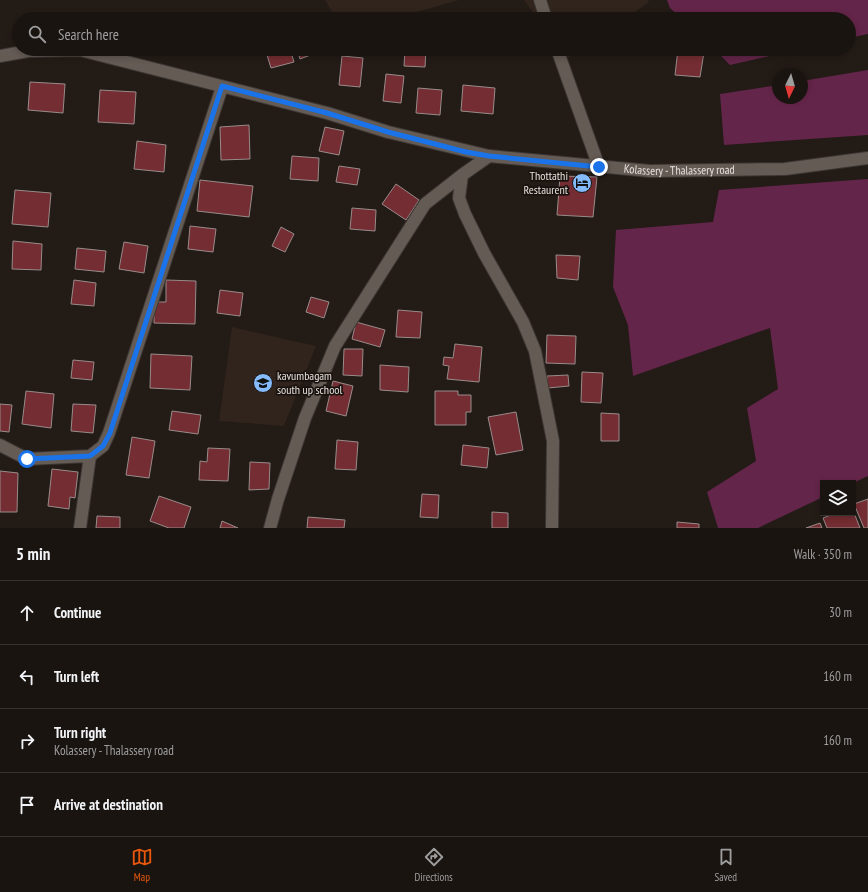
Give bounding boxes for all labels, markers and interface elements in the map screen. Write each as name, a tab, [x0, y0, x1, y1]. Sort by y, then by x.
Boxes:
search box	[12, 12, 856, 56]
icon: search	[26, 23, 48, 45]
text: Search here	[58, 25, 119, 44]
north arrow	[772, 68, 808, 104]
route end	[590, 158, 608, 176]
street label: Kolassery - Thalassery road	[623, 161, 735, 178]
place label: Thottathi Restaurent	[524, 168, 569, 197]
hotel icon: Thottathi Restaurent	[571, 172, 593, 194]
place label: kavumbagam south up school	[277, 368, 343, 397]
school or university icon: kavumbagam south up school	[252, 372, 274, 394]
route start	[18, 450, 36, 468]
map controls	[820, 480, 856, 516]
button: layers	[820, 480, 856, 516]
text: 5 min	[16, 543, 50, 565]
text: Walk · 350 m	[794, 546, 852, 563]
icon: ahead	[16, 602, 38, 624]
text: Continue	[54, 603, 101, 622]
text: 30 m	[829, 604, 852, 621]
icon: left	[16, 666, 38, 688]
text: Turn left	[54, 667, 99, 686]
text: 160 m	[823, 668, 852, 685]
text: Turn right	[54, 723, 106, 742]
icon: right	[16, 730, 38, 752]
text: 160 m	[823, 732, 852, 749]
text: Kolassery - Thalassery road	[54, 742, 174, 759]
icon: arrive	[16, 794, 38, 816]
text: Arrive at destination	[54, 795, 163, 814]
tab: Map	[131, 846, 153, 884]
tab: Directions	[415, 846, 453, 884]
tab: Saved	[714, 846, 737, 884]

